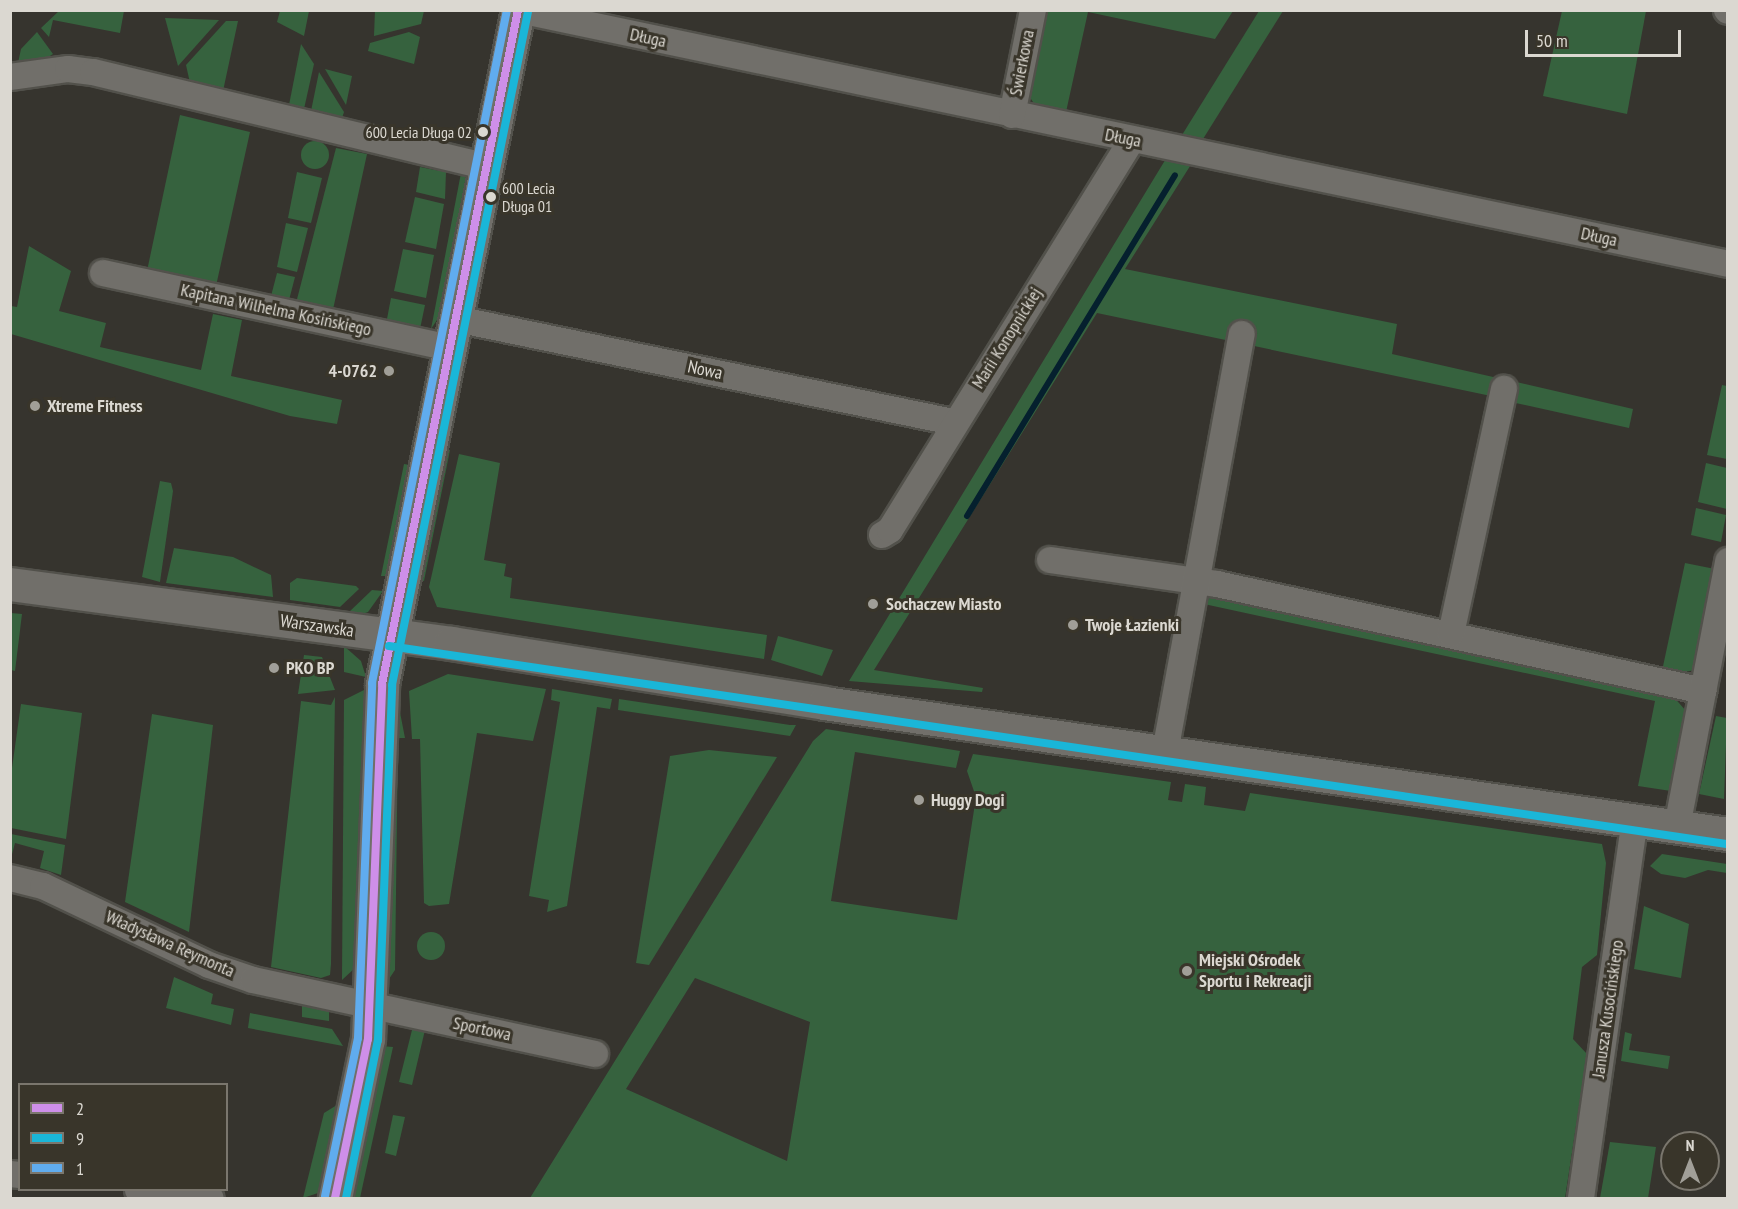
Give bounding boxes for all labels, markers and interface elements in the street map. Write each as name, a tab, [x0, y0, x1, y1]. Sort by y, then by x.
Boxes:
scale bar	[1528, 18, 1684, 56]
street label: Długa	[628, 24, 668, 52]
street label: Świerkowa	[1005, 28, 1039, 98]
text: 50 m	[1536, 29, 1568, 52]
place label: 600 Lecia Długa 02	[365, 122, 472, 142]
street label: Długa	[1103, 124, 1143, 152]
marker: 600 Lecia Długa 02	[477, 126, 489, 138]
place label: 600 Lecia Długa 01	[502, 178, 555, 216]
marker: 600 Lecia Długa 01	[485, 191, 497, 203]
street label: Długa	[1579, 223, 1619, 251]
street label: Kapitana Wilhelma Kosińskiego	[179, 279, 373, 341]
street label: Marii Konopnickiej	[967, 283, 1047, 393]
street label: Nowa	[686, 356, 724, 384]
place label: 4-0762	[329, 360, 377, 382]
marker: 4-0762	[382, 364, 396, 378]
place label: Xtreme Fitness	[47, 395, 143, 417]
marker: Xtreme Fitness	[28, 399, 42, 413]
place label: Sochaczew Miasto	[886, 593, 1002, 615]
marker: Sochaczew Miasto	[864, 595, 882, 613]
street label: Warszawska	[279, 610, 355, 642]
place label: Twoje Łazienki	[1085, 614, 1179, 636]
marker: Twoje Łazienki	[1066, 618, 1080, 632]
place label: PKO BP	[286, 657, 334, 679]
marker: PKO BP	[267, 661, 281, 675]
place label: Huggy Dogi	[931, 789, 1005, 811]
marker: Huggy Dogi	[912, 793, 926, 807]
street label: Władysława Reymonta	[102, 906, 238, 982]
street label: Janusza Kusocińskiego	[1588, 939, 1628, 1079]
place label: Miejski Ośrodek Sportu i Rekreacji	[1199, 950, 1312, 992]
marker: Miejski Ośrodek Sportu i Rekreacji	[1180, 964, 1194, 978]
street label: Sportowa	[451, 1012, 513, 1046]
legend	[18, 1083, 228, 1191]
text: 2	[76, 1097, 84, 1120]
text: 9	[76, 1127, 84, 1150]
north arrow	[1660, 1131, 1720, 1191]
text: N	[1686, 1135, 1694, 1155]
text: 1	[76, 1157, 84, 1180]

